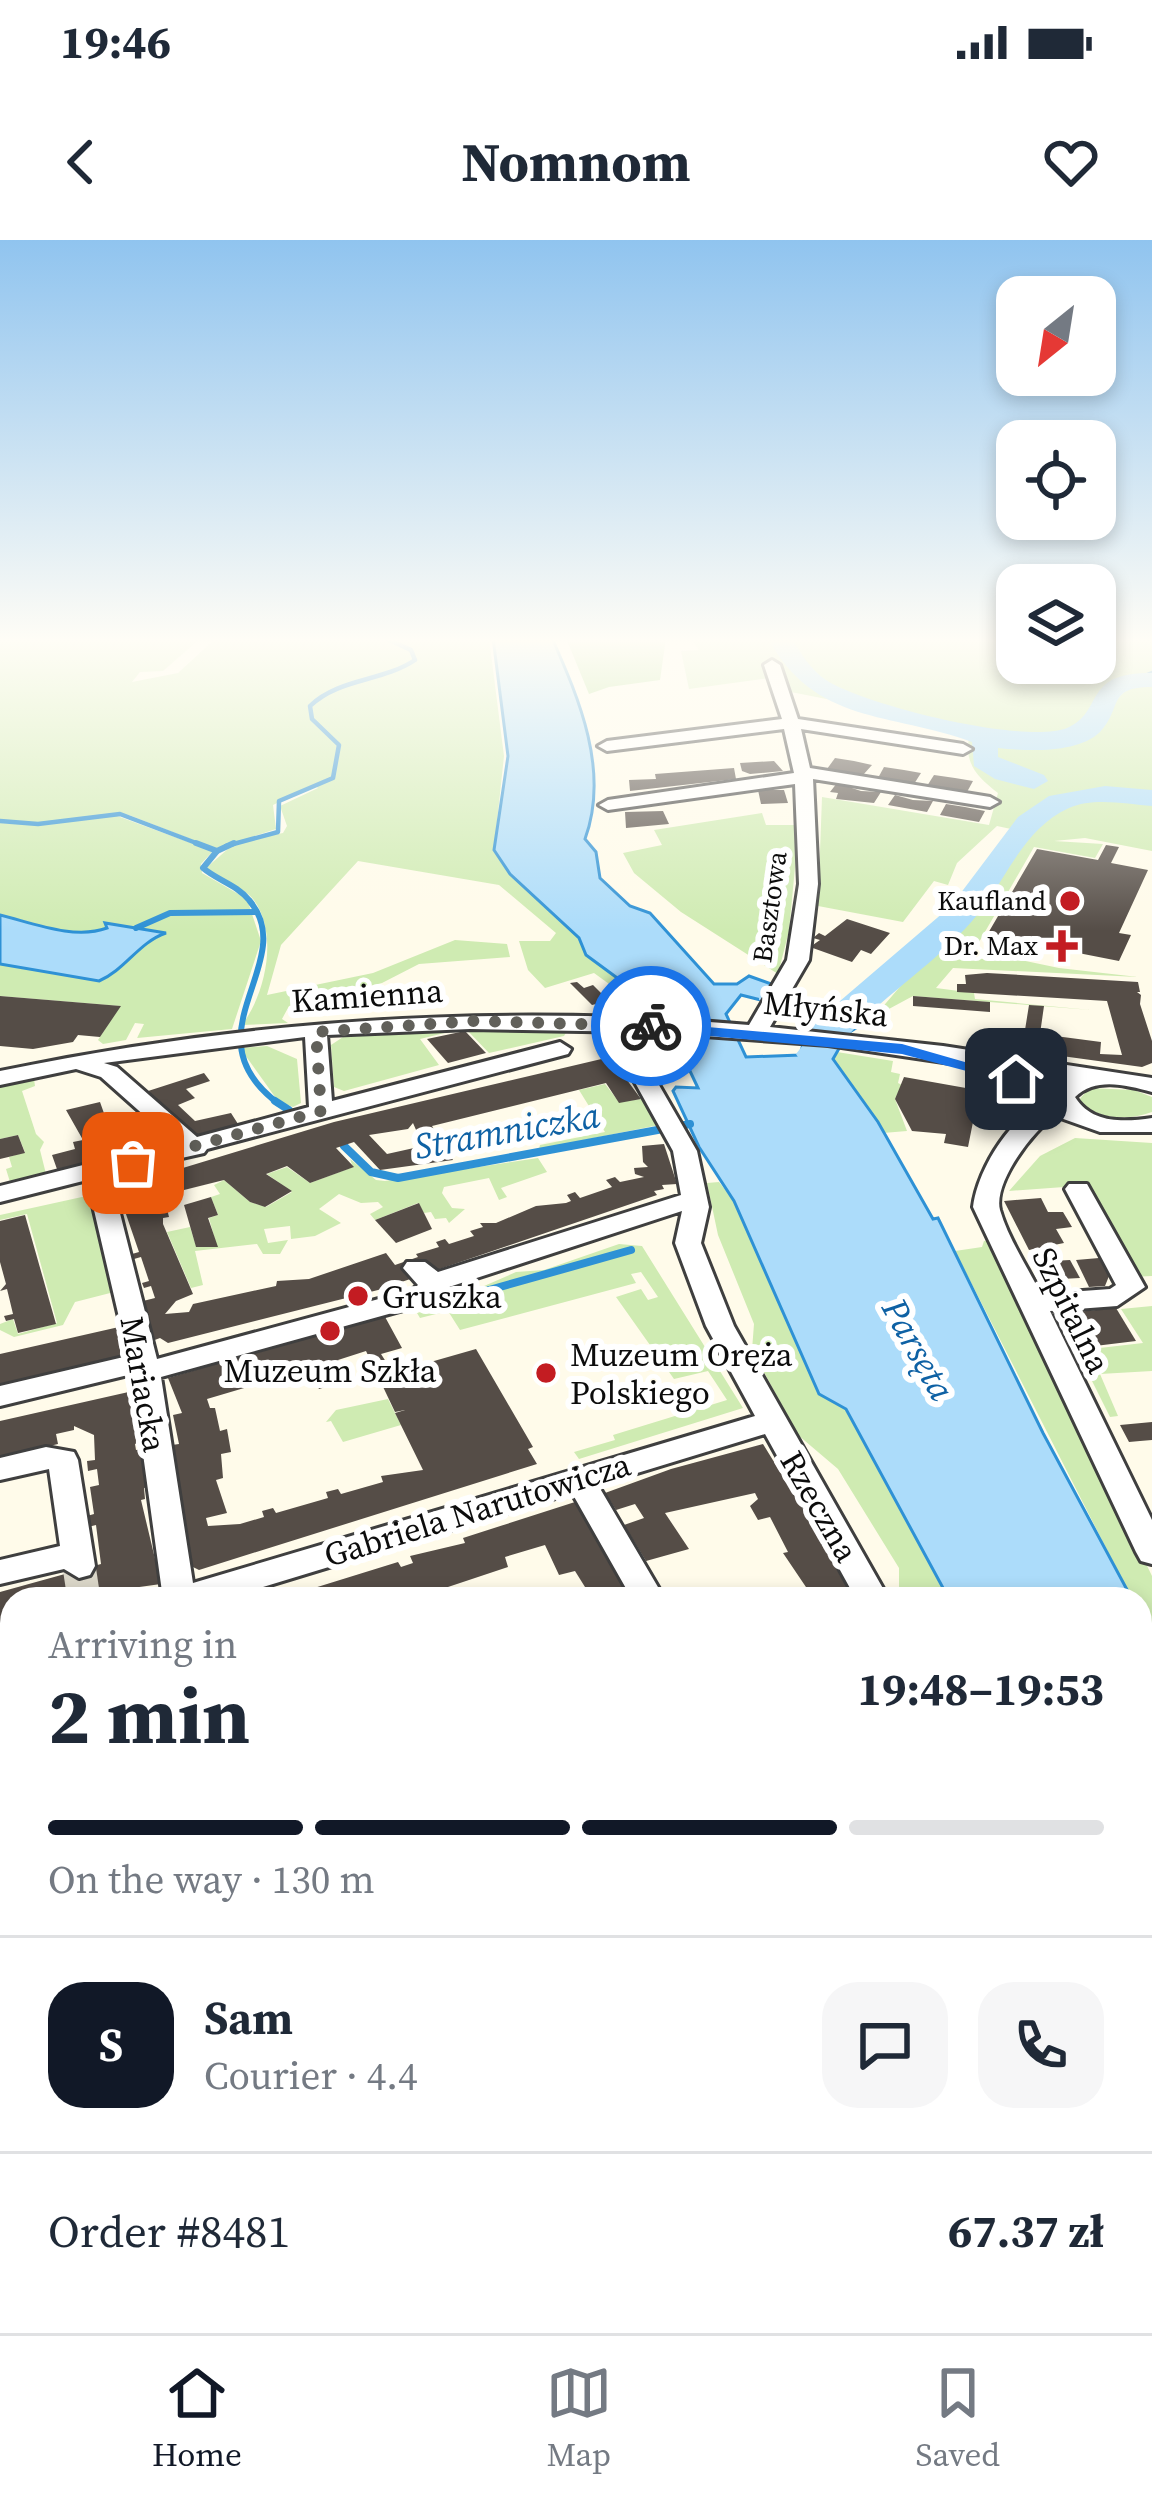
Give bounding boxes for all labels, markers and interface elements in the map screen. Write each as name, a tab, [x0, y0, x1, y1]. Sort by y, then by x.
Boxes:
text: 19:46	[60, 11, 171, 73]
text: Nomnom	[461, 125, 691, 199]
icon: back	[48, 129, 114, 195]
icon: heart	[1038, 129, 1104, 195]
north arrow	[996, 276, 1116, 396]
map controls	[996, 276, 1116, 684]
button: locate	[996, 420, 1116, 540]
button: layers	[996, 564, 1116, 684]
street label: Basztowa	[743, 849, 796, 965]
place label: Kaufland	[937, 882, 1046, 919]
marker: Kaufland	[1057, 888, 1083, 914]
place label: Dr. Max	[944, 927, 1038, 964]
marker: Dr. Max	[1049, 933, 1075, 959]
courier	[591, 966, 711, 1086]
street label: Kamienna	[290, 968, 444, 1023]
street label: Młyńska	[761, 980, 891, 1037]
icon: bike	[618, 993, 684, 1059]
pin	[965, 1028, 1067, 1130]
icon: home	[983, 1046, 1049, 1112]
water label: Stramniczka	[411, 1090, 604, 1171]
pin	[82, 1112, 184, 1214]
icon: bag	[100, 1130, 166, 1196]
street label: Szpitalna	[1022, 1240, 1121, 1381]
place label: Gruszka	[382, 1274, 502, 1319]
marker: Gruszka	[345, 1283, 371, 1309]
water label: Parsęta	[870, 1288, 967, 1409]
street label: Mariacka	[109, 1313, 178, 1456]
marker: Muzeum Szkła	[317, 1318, 343, 1344]
place label: Muzeum Oręża Polskiego	[570, 1332, 793, 1415]
place label: Muzeum Szkła	[223, 1348, 437, 1393]
marker: Muzeum Oręża Polskiego	[533, 1360, 559, 1386]
street label: Gabriela Narutowicza	[318, 1441, 636, 1578]
street label: Rzeczna	[770, 1442, 869, 1570]
text: Arriving in	[48, 1618, 237, 1671]
text: 19:48–19:53	[858, 1658, 1104, 1720]
text: 2 min	[48, 1662, 250, 1769]
text: On the way · 130 m	[48, 1853, 375, 1906]
button: chat	[822, 1982, 948, 2108]
button: phone	[978, 1982, 1104, 2108]
text: Sam	[204, 1987, 293, 2049]
text: S	[99, 2014, 123, 2076]
text: Courier · 4.4	[204, 2049, 417, 2102]
text: Order #8481	[48, 2200, 290, 2262]
text: 67.37 zł	[948, 2200, 1104, 2262]
tab: Home	[152, 2360, 242, 2477]
tab: Map	[546, 2360, 612, 2477]
tab: Saved	[915, 2360, 1000, 2477]

